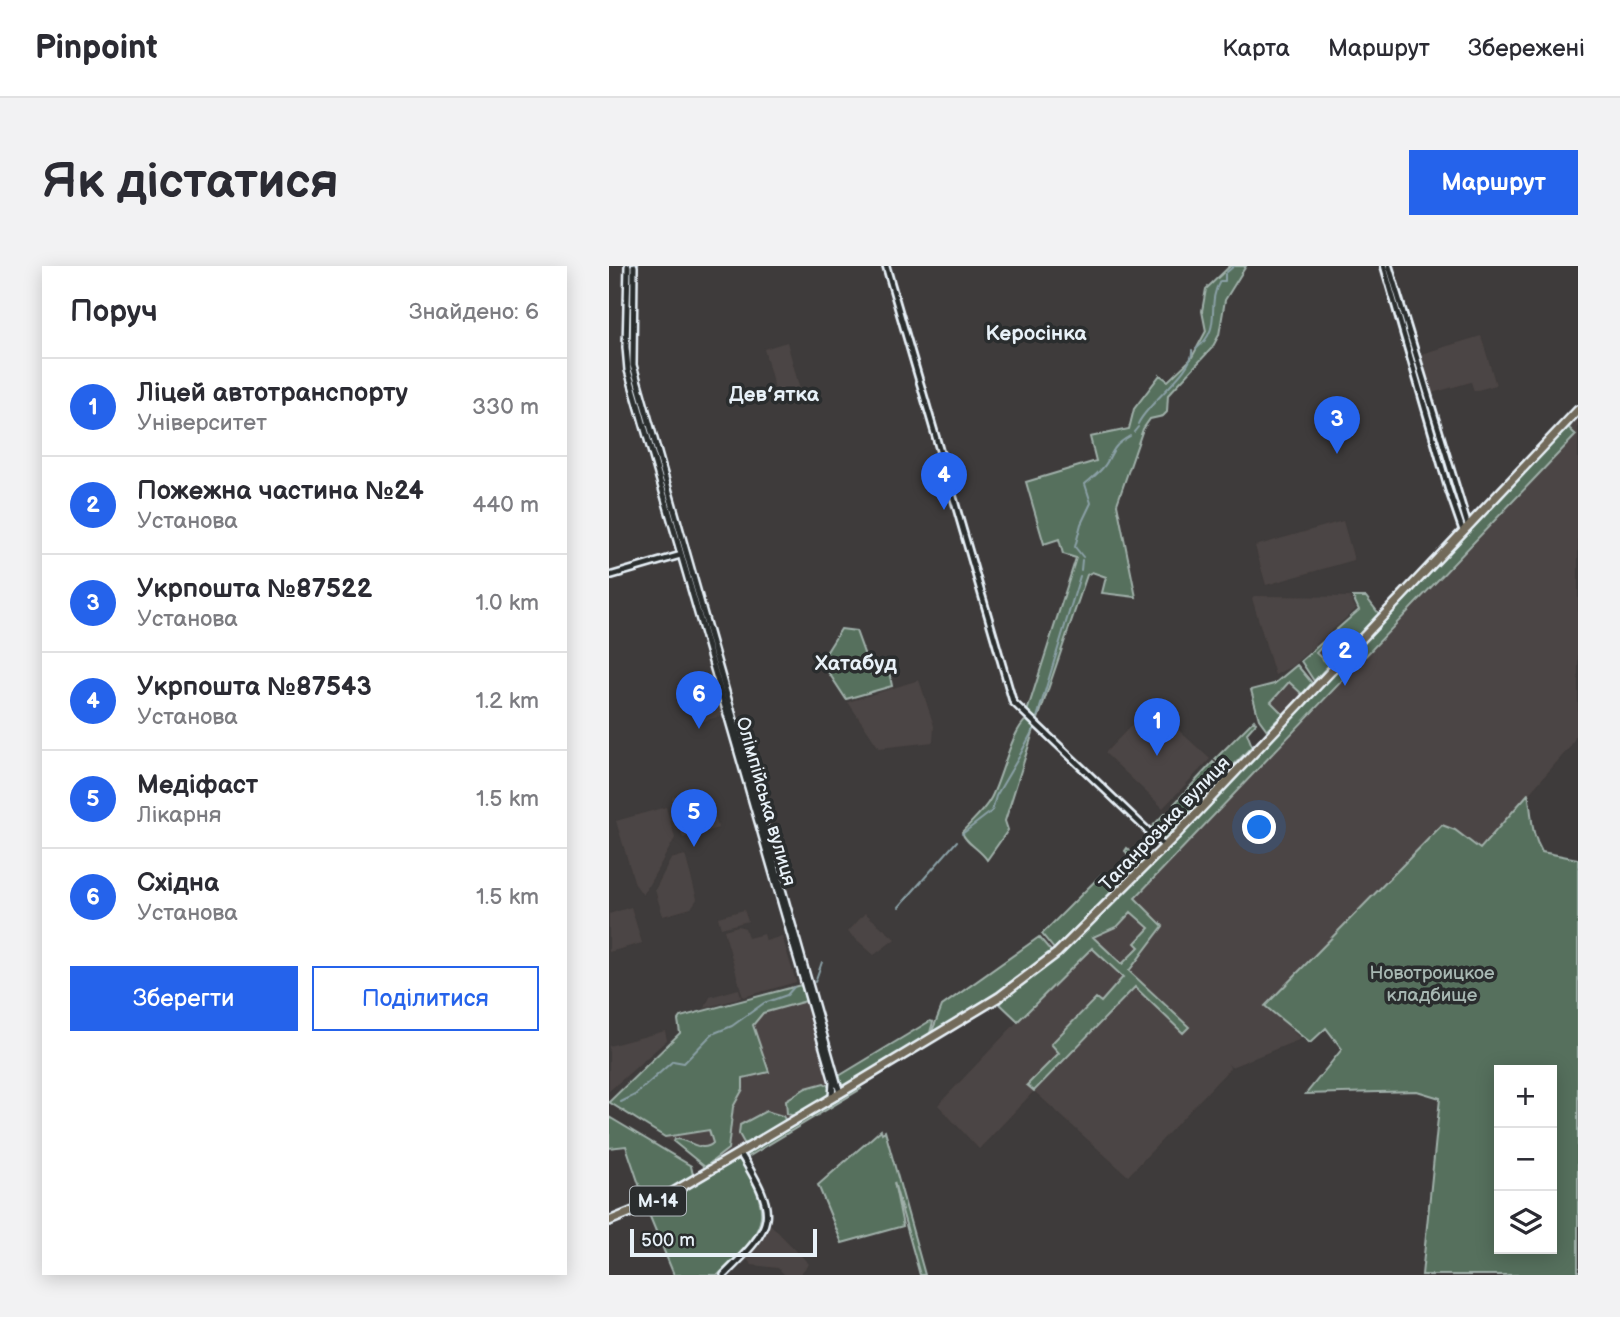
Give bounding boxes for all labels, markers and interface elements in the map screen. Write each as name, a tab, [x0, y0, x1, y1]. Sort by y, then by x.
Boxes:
text: Pinpoint	[35, 28, 157, 68]
text: Карта	[1222, 34, 1290, 63]
text: Маршрут	[1328, 34, 1430, 63]
text: Збережені	[1468, 34, 1585, 63]
button: Маршрут	[1409, 150, 1578, 215]
text: Як дістатися	[42, 153, 339, 212]
text: Поруч	[70, 294, 158, 330]
text: Знайдено: 6	[409, 298, 539, 326]
district label: Керосінка	[985, 321, 1087, 346]
text: Ліцей автотранспорту	[137, 378, 408, 409]
district label: Дев’ятка	[729, 382, 820, 407]
text: 1	[88, 393, 98, 421]
text: 330 m	[472, 393, 539, 421]
pin: 3	[1314, 396, 1360, 454]
text: Університет	[137, 409, 267, 437]
pin: 4	[921, 452, 967, 510]
text: Пожежна частина №24	[137, 476, 424, 507]
text: 2	[86, 491, 100, 519]
text: 440 m	[472, 491, 539, 519]
text: Установа	[137, 507, 238, 535]
text: Укрпошта №87522	[137, 574, 372, 605]
text: 3	[86, 589, 100, 617]
text: 1.0 km	[476, 589, 539, 617]
text: Установа	[137, 605, 238, 633]
pin: 2	[1322, 628, 1368, 686]
district label: Хатабуд	[814, 651, 897, 676]
pin: 6	[676, 671, 722, 729]
text: Укрпошта №87543	[137, 672, 372, 703]
text: 4	[86, 687, 100, 715]
text: 1.2 km	[476, 687, 539, 715]
pin: 1	[1134, 698, 1180, 756]
text: Установа	[137, 703, 238, 731]
street label: Олімпійська вулиця	[730, 714, 801, 889]
street label: Таганрозька вулиця	[1095, 752, 1235, 896]
text: Медіфаст	[137, 770, 258, 801]
text: 5	[86, 785, 100, 813]
text: 1.5 km	[476, 785, 539, 813]
pin: 5	[671, 789, 717, 847]
text: Лікарня	[137, 801, 221, 829]
your location	[1242, 810, 1276, 844]
text: Східна	[137, 868, 219, 899]
text: 6	[86, 883, 100, 911]
text: 1.5 km	[476, 883, 539, 911]
text: Установа	[137, 899, 238, 927]
park label: Новотроицкое кладбище	[1369, 962, 1495, 1007]
button: Зберегти	[70, 966, 298, 1031]
button: Поділитися	[312, 966, 539, 1031]
map controls	[1494, 1065, 1557, 1254]
button: +	[1494, 1065, 1557, 1128]
button: −	[1494, 1128, 1557, 1191]
road number: М-14	[630, 1186, 686, 1216]
button: layers	[1494, 1191, 1557, 1254]
scale bar	[630, 1226, 817, 1258]
text: 500 m	[641, 1229, 695, 1252]

